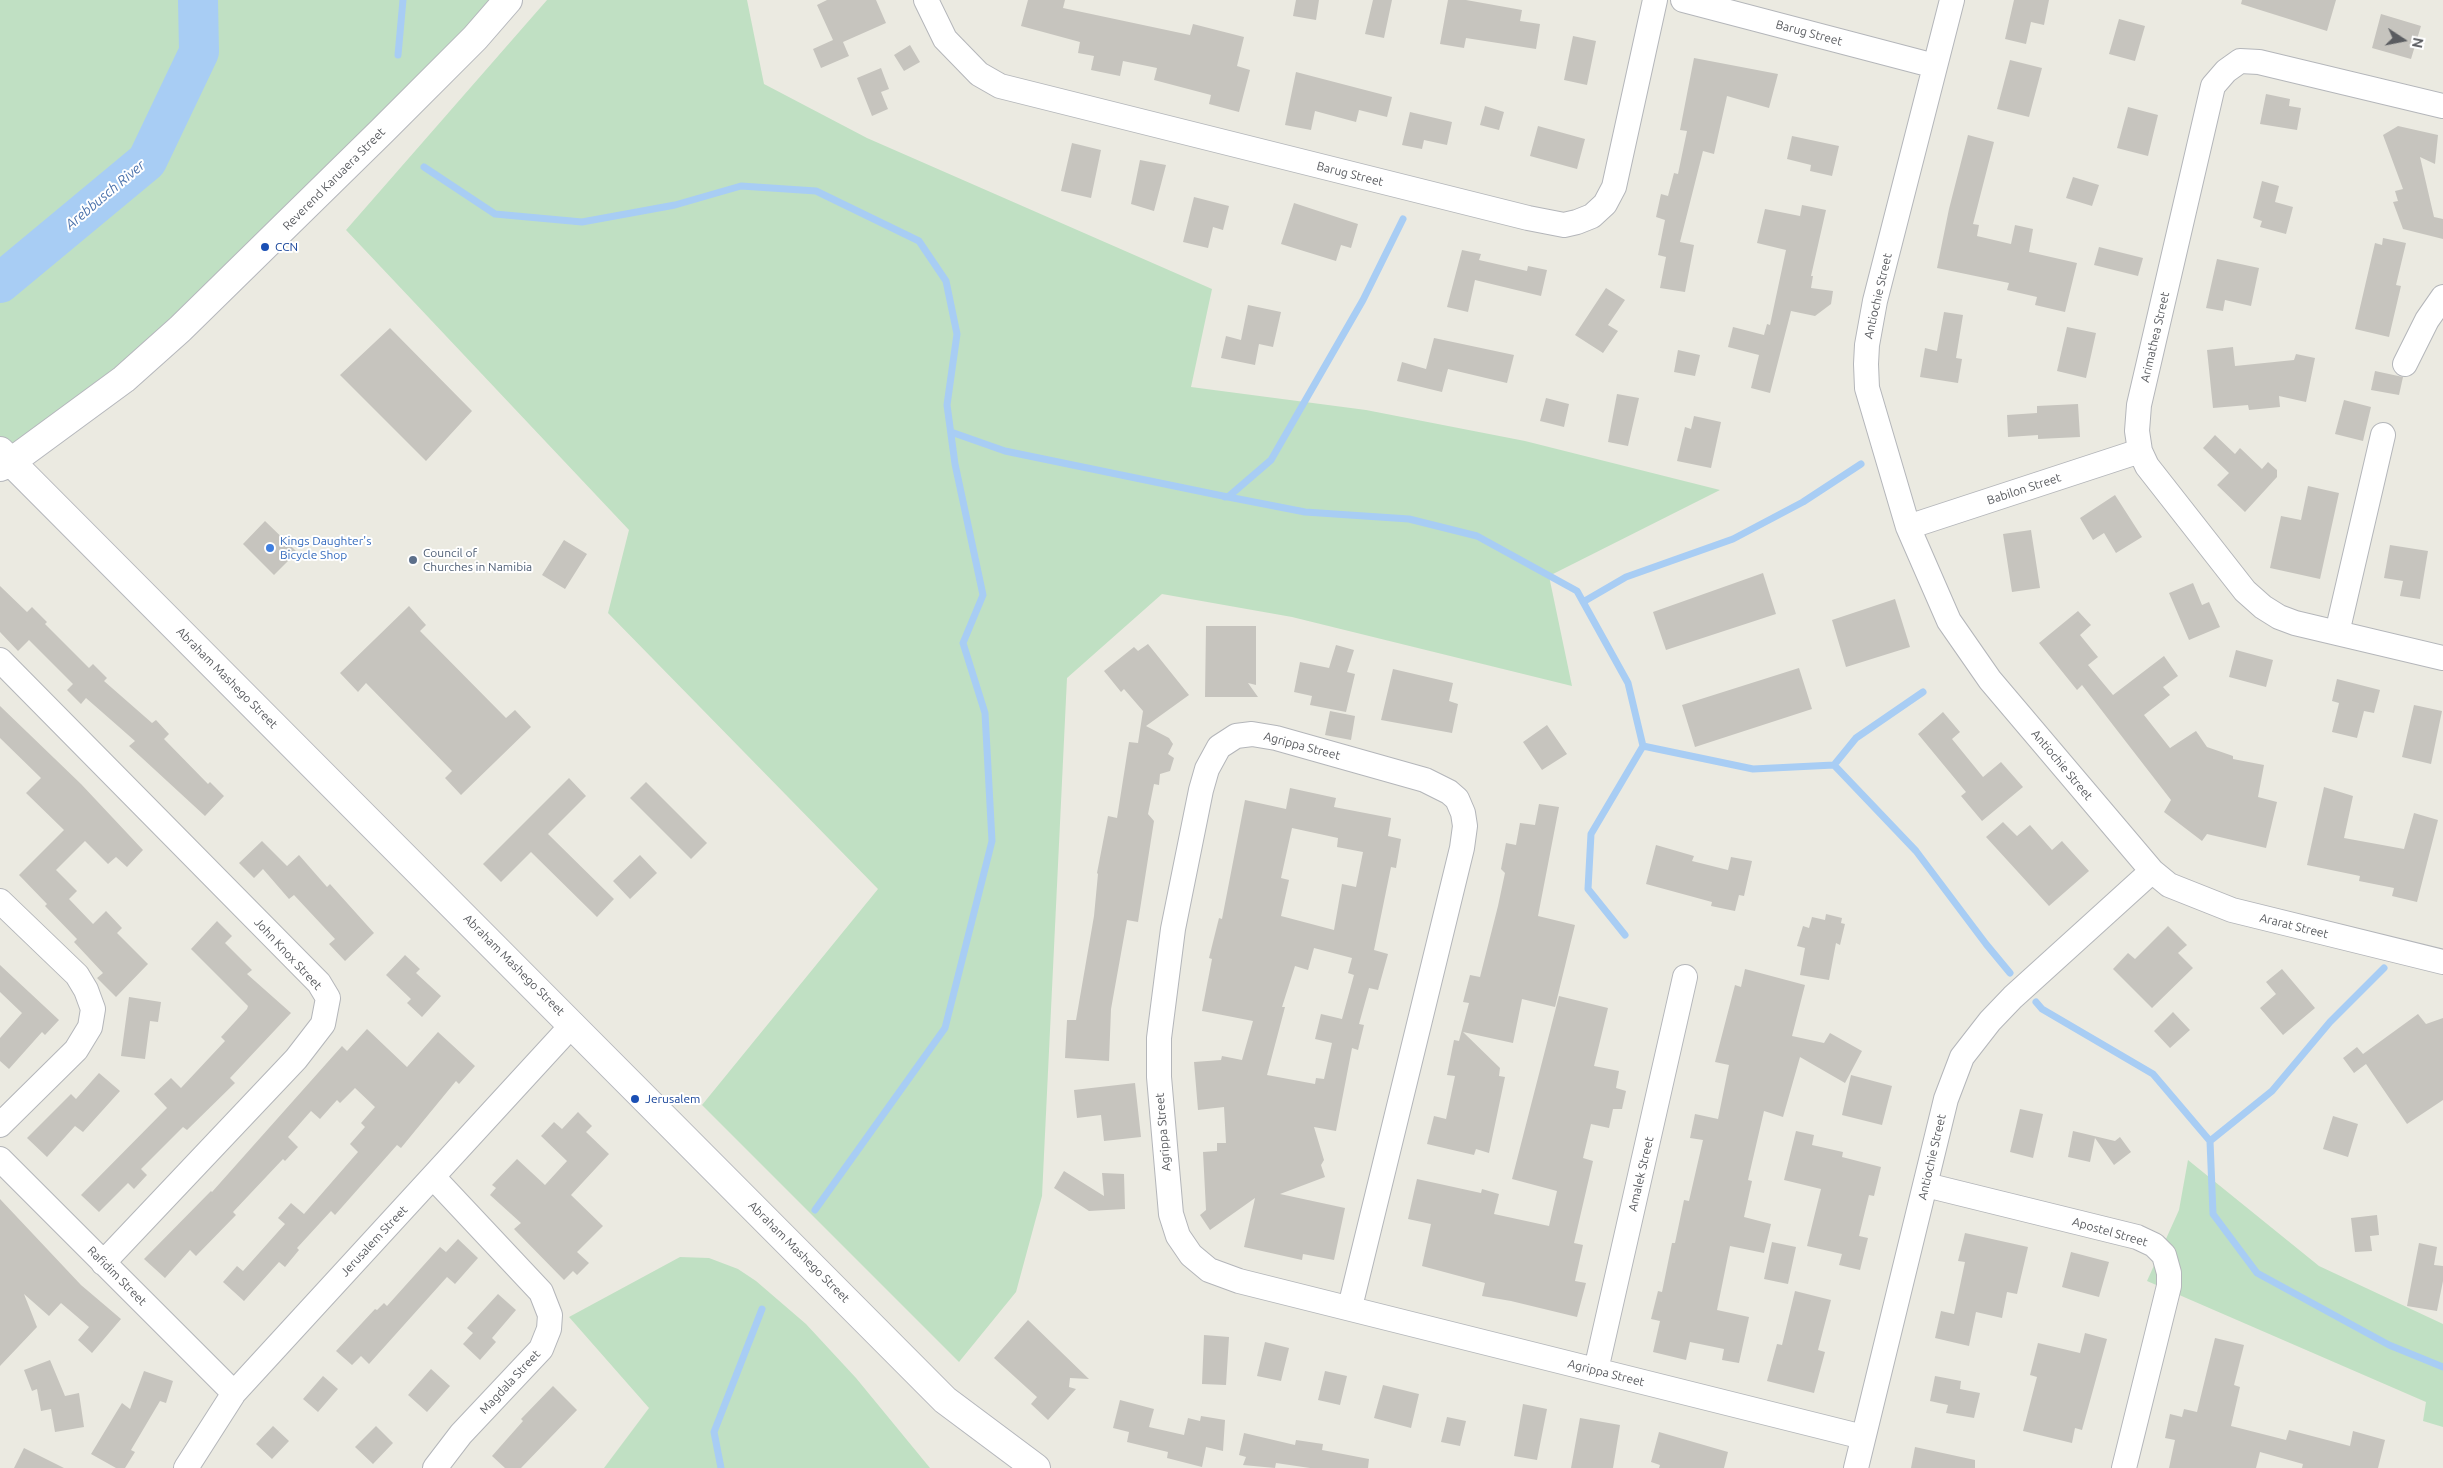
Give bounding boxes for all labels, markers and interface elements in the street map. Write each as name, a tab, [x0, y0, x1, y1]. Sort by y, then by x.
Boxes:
north arrow	[2378, 15, 2428, 65]
street label: Barug Street	[1774, 17, 1844, 49]
text: N	[2409, 36, 2427, 50]
street label: Reverend Karuaera Street	[280, 125, 388, 233]
water label: Arebbusch River	[62, 157, 148, 233]
street label: Barug Street	[1315, 159, 1385, 189]
place label: CCN	[275, 240, 298, 254]
marker: CCN	[259, 241, 271, 253]
street label: Antiochie Street	[1861, 252, 1895, 340]
street label: Arimathea Street	[2138, 290, 2172, 384]
street label: Babilon Street	[1985, 470, 2063, 508]
place label: Kings Daughter's Bicycle Shop	[280, 534, 371, 562]
marker: Kings Daughter's Bicycle Shop	[264, 542, 276, 554]
place label: Council of Churches in Namibia	[423, 546, 532, 574]
marker: Council of Churches in Namibia	[407, 554, 419, 566]
street label: Abraham Mashego Street	[173, 624, 281, 732]
street label: Antiochie Street	[2028, 727, 2096, 803]
street label: Agrippa Street	[1262, 729, 1342, 763]
street label: Abraham Mashego Street	[460, 911, 568, 1019]
street label: Ararat Street	[2258, 911, 2330, 941]
street label: John Knox Street	[251, 915, 325, 993]
place label: Jerusalem	[645, 1092, 700, 1106]
street label: Agrippa Street	[1152, 1092, 1174, 1172]
marker: Jerusalem	[629, 1093, 641, 1105]
street label: Antiochie Street	[1915, 1113, 1949, 1201]
street label: Amalek Street	[1625, 1135, 1657, 1213]
street label: Abraham Mashego Street	[745, 1198, 853, 1306]
street label: Jerusalem Street	[337, 1203, 411, 1279]
street label: Apostel Street	[2071, 1214, 2149, 1250]
street label: Rafidim Street	[84, 1243, 150, 1309]
street label: Magdala Street	[477, 1347, 543, 1417]
street label: Agrippa Street	[1566, 1357, 1646, 1389]

